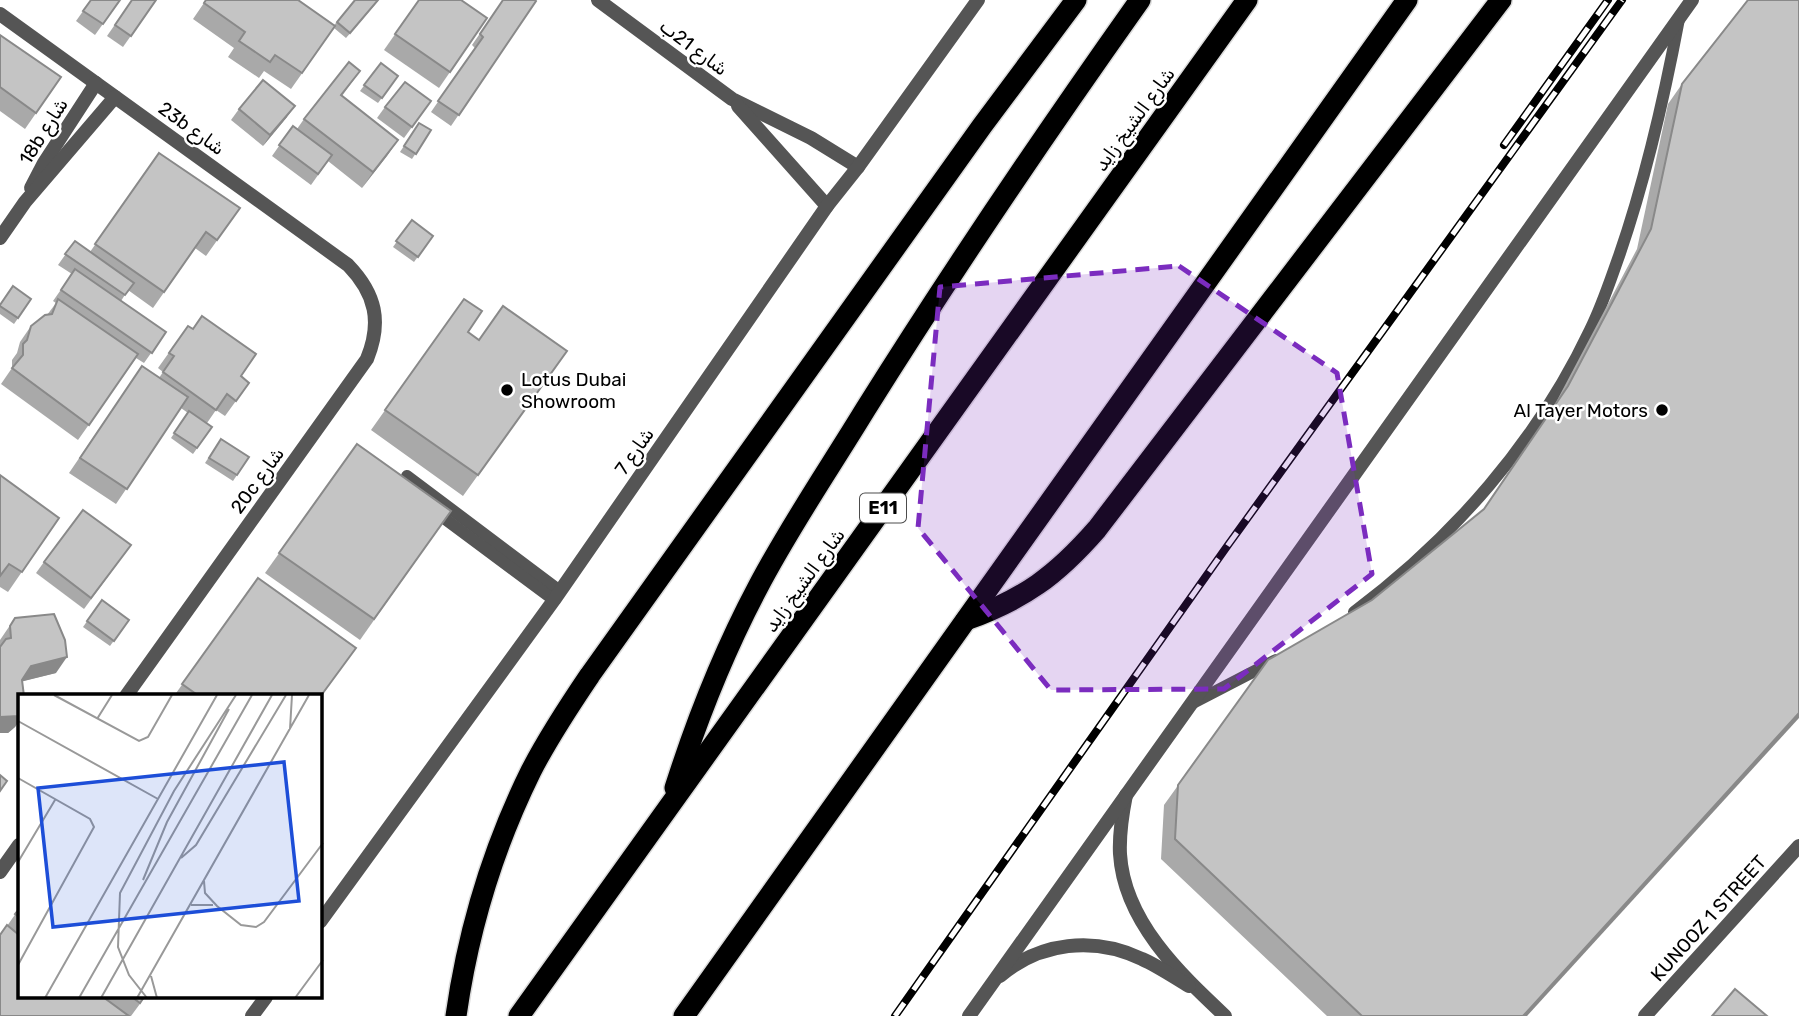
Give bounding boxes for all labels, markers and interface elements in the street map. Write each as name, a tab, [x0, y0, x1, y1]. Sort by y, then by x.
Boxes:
street label: شارع 21ب	[654, 14, 732, 82]
street label: شارع الشيخ زايد	[1089, 63, 1181, 177]
street label: 18b شارع	[14, 94, 74, 170]
street label: 23b شارع	[153, 97, 229, 162]
place label: Lotus Dubai Showroom	[521, 368, 626, 413]
marker: Lotus Dubai Showroom	[499, 382, 515, 398]
place label: Al Tayer Motors	[1514, 399, 1648, 422]
marker: Al Tayer Motors	[1654, 402, 1670, 418]
street label: شارع 7	[610, 423, 660, 480]
street label: 20c شارع	[226, 443, 291, 519]
road number: E11	[860, 494, 906, 522]
street label: شارع الشيخ زايد	[759, 524, 851, 638]
inset map	[18, 694, 322, 998]
street label: KUNOOZ 1 STREET	[1646, 851, 1771, 986]

